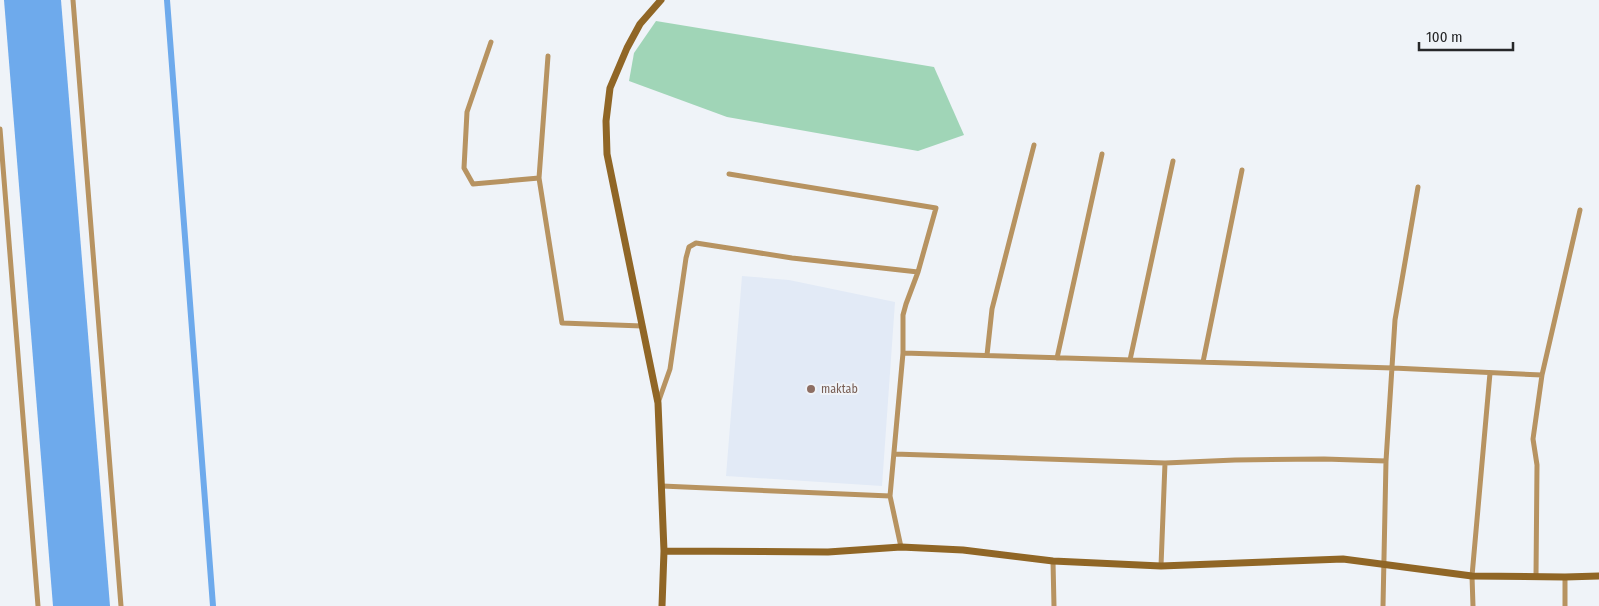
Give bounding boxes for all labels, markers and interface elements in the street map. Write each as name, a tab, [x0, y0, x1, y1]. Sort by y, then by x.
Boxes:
scale bar	[1419, 20, 1513, 52]
text: 100 m	[1426, 28, 1463, 46]
place label: maktab	[821, 382, 858, 396]
marker: maktab	[805, 383, 817, 395]

